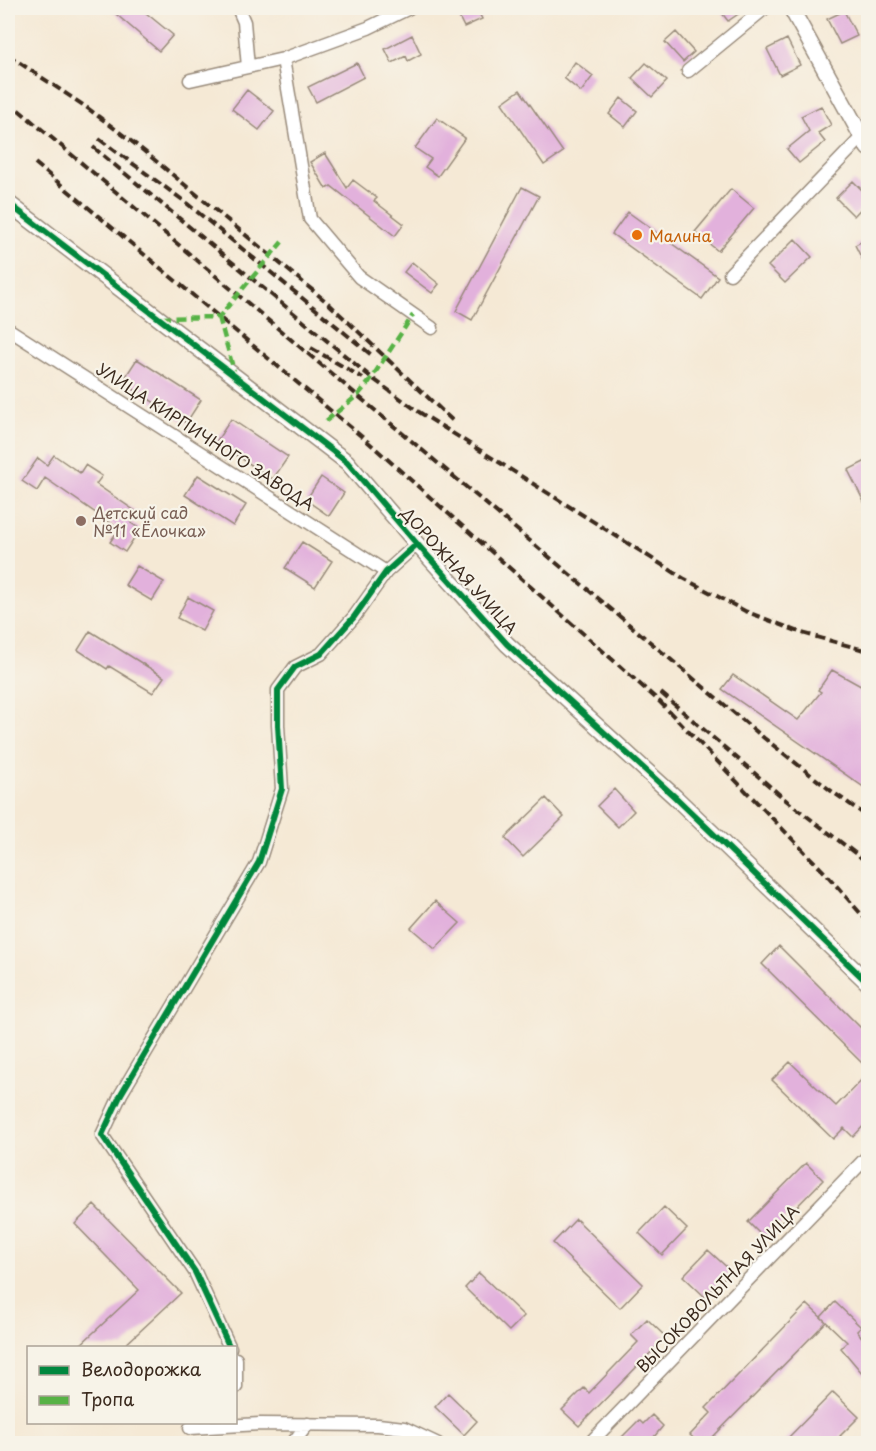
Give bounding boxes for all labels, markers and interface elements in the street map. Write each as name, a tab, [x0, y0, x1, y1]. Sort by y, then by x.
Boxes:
place label: Малина	[649, 223, 712, 247]
marker: Малина	[630, 228, 644, 242]
street label: УЛИЦА КИРПИЧНОГО ЗАВОДА	[92, 356, 320, 516]
place label: Детский сад №11 «Ёлочка»	[92, 500, 206, 542]
street label: ДОРОЖНАЯ УЛИЦА	[396, 500, 524, 639]
marker: Детский сад №11 «Ёлочка»	[74, 514, 88, 528]
street label: ВЫСОКОВОЛЬТНАЯ УЛИЦА	[630, 1199, 804, 1377]
legend	[27, 1346, 237, 1424]
text: Велодорожка	[81, 1355, 202, 1382]
text: Тропа	[81, 1385, 134, 1412]

